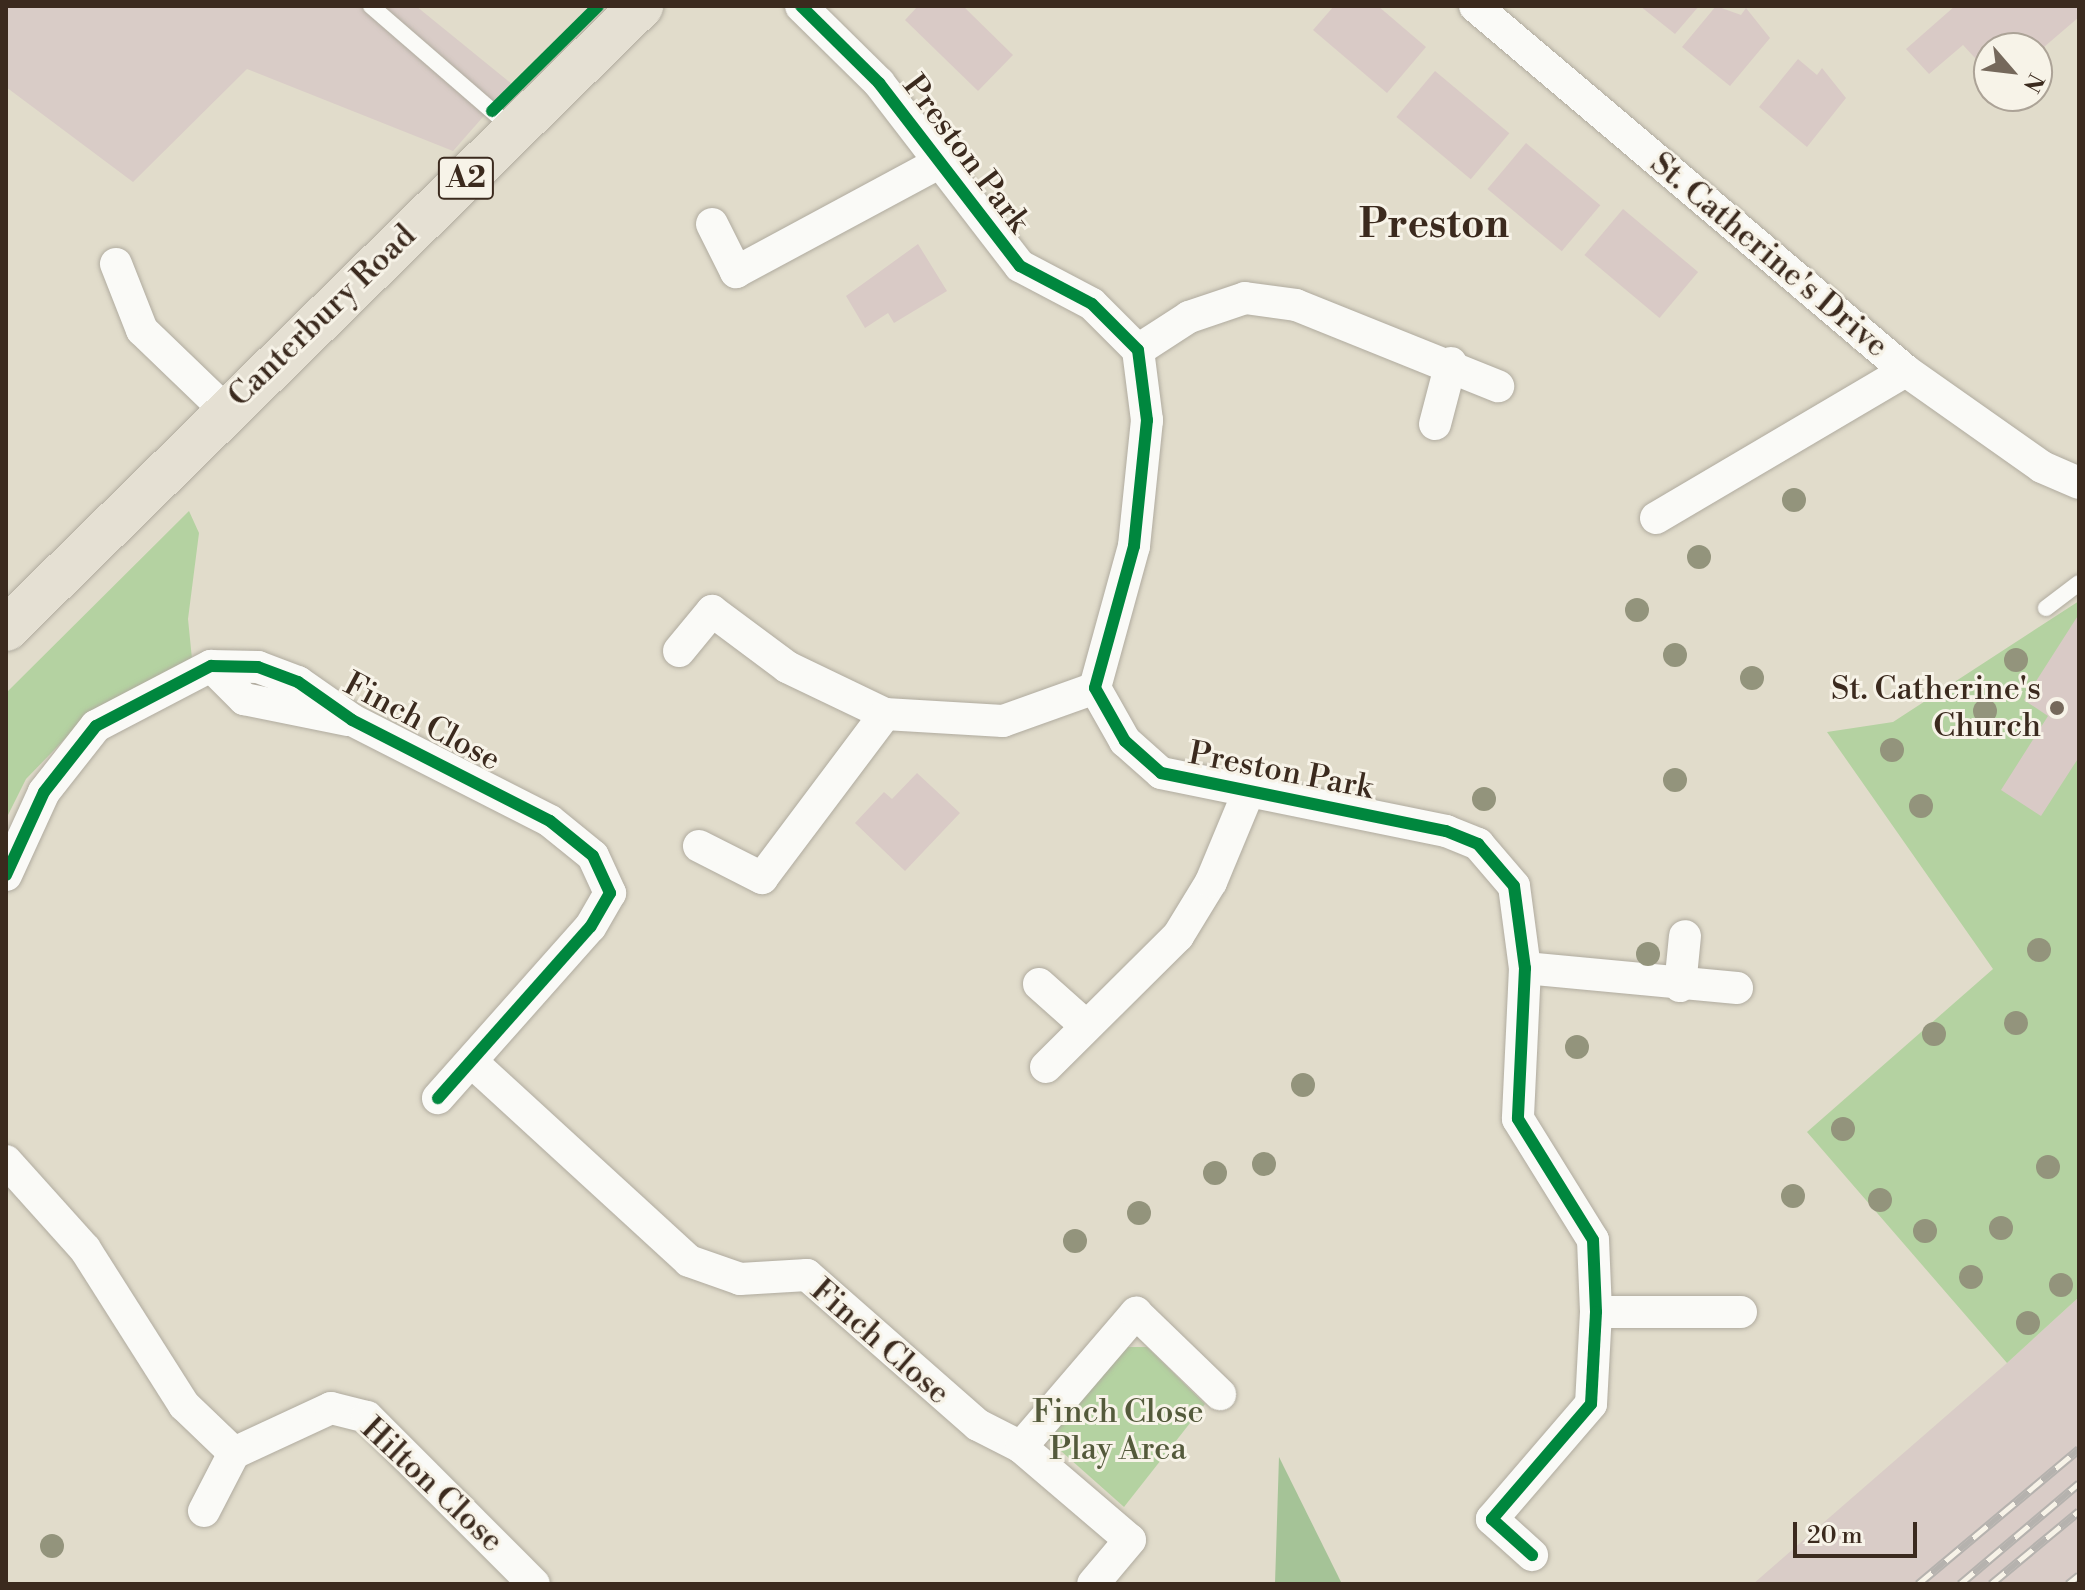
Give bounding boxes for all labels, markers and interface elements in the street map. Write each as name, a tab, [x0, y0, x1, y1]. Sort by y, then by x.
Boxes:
north arrow	[1973, 32, 2053, 112]
street label: Preston Park	[894, 68, 1038, 240]
text: N	[2017, 69, 2049, 97]
street label: St. Catherine's Drive	[1642, 144, 1896, 366]
road number: A2	[436, 152, 496, 204]
district label: Preston	[1359, 201, 1509, 249]
street label: Canterbury Road	[220, 217, 424, 415]
street label: Finch Close	[337, 665, 507, 779]
place label: St. Catherine's Church	[1831, 671, 2041, 746]
marker: St. Catherine's Church	[2048, 699, 2066, 717]
street label: Preston Park	[1186, 734, 1376, 808]
street label: Finch Close	[803, 1271, 957, 1413]
park label: Finch Close Play Area	[1032, 1394, 1204, 1469]
street label: Hilton Close	[353, 1410, 511, 1560]
scale bar	[1797, 1506, 1921, 1556]
text: 20 m	[1807, 1521, 1863, 1551]

